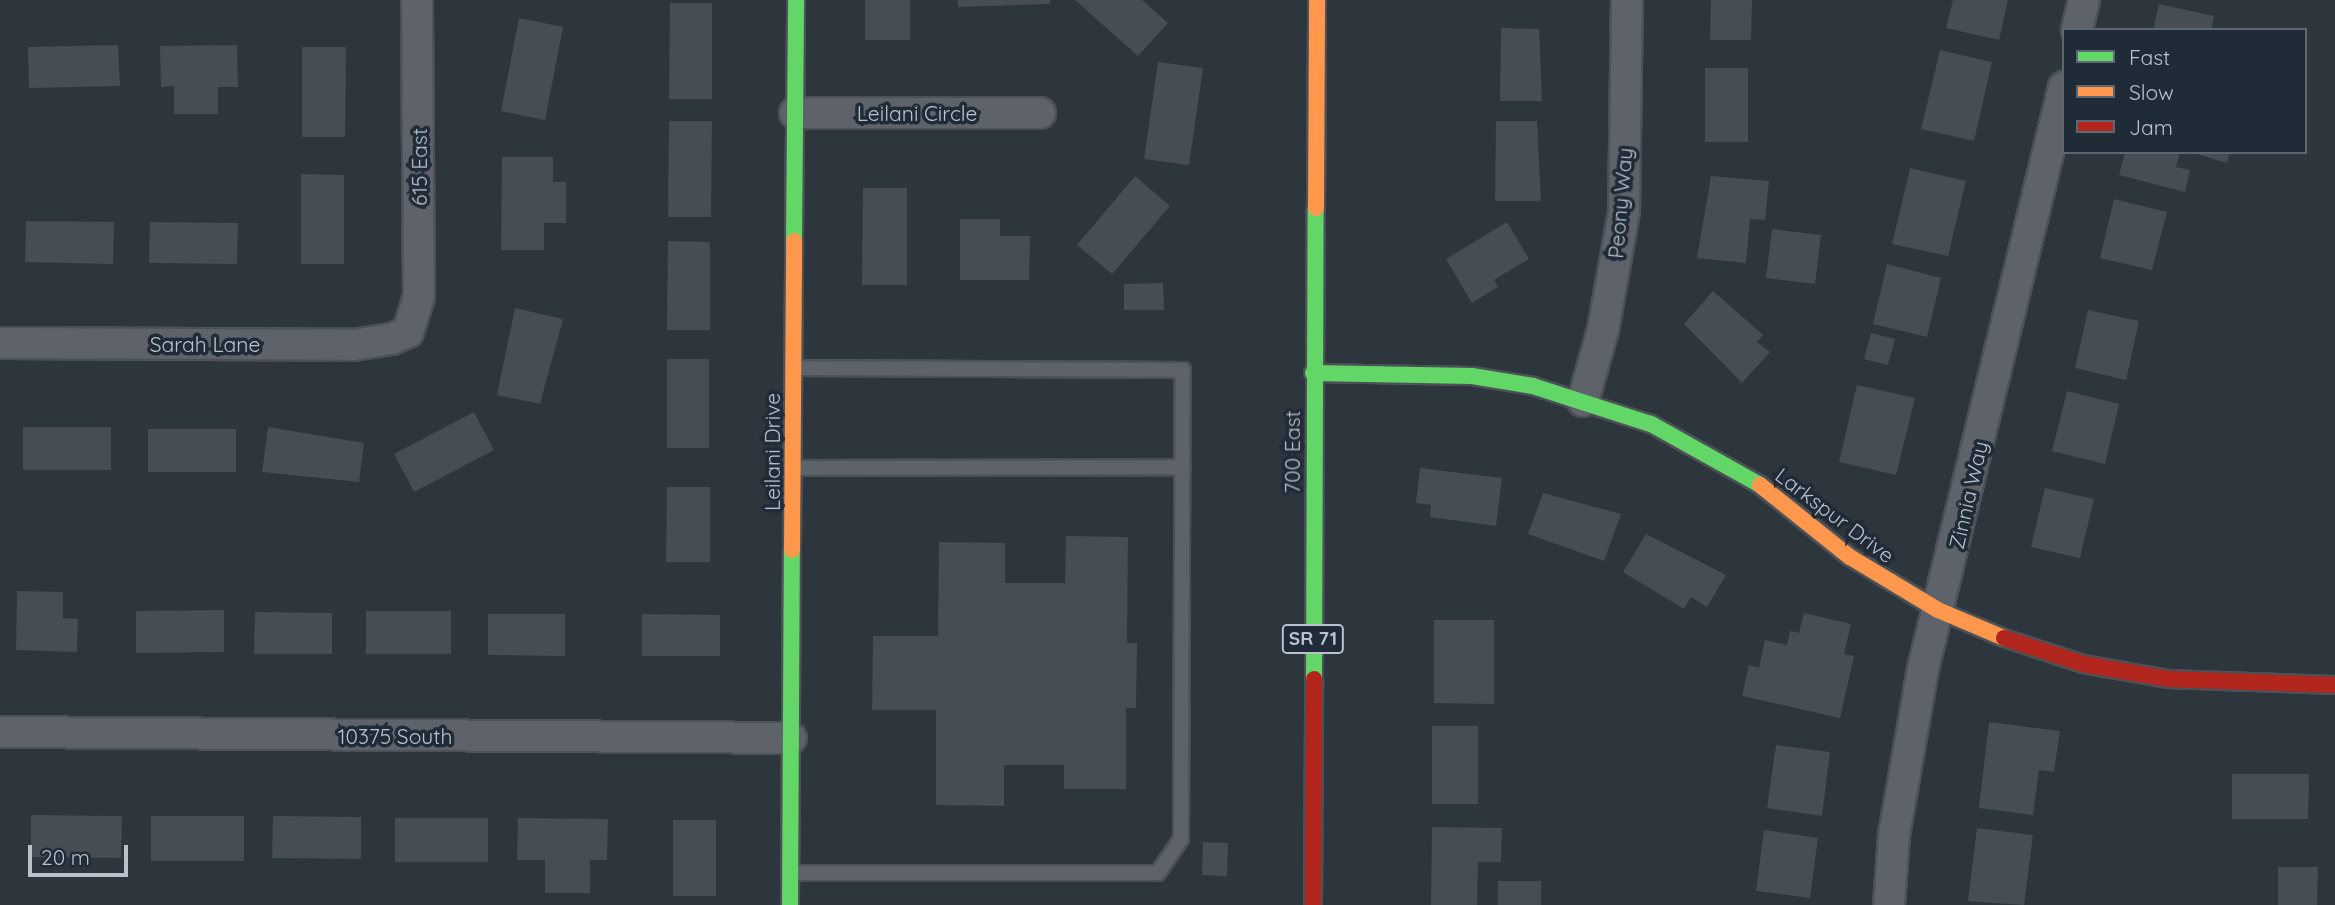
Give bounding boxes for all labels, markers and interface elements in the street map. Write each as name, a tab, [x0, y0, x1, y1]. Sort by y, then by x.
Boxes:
legend	[2062, 28, 2307, 154]
text: Fast	[2129, 44, 2170, 70]
text: Slow	[2129, 79, 2174, 105]
street label: Leilani Circle	[857, 100, 977, 126]
text: Jam	[2129, 114, 2173, 140]
street label: 615 East	[406, 128, 432, 206]
street label: Peony Way	[1603, 146, 1637, 260]
street label: Sarah Lane	[150, 331, 260, 357]
street label: Leilani Drive	[759, 393, 785, 511]
street label: 700 East	[1279, 410, 1305, 494]
street label: Zinnia Way	[1943, 439, 1993, 551]
street label: Larkspur Drive	[1771, 462, 1899, 568]
road number: SR 71	[1282, 624, 1344, 654]
street label: 10375 South	[338, 723, 452, 749]
scale bar	[32, 832, 131, 876]
text: 20 m	[41, 844, 90, 870]

